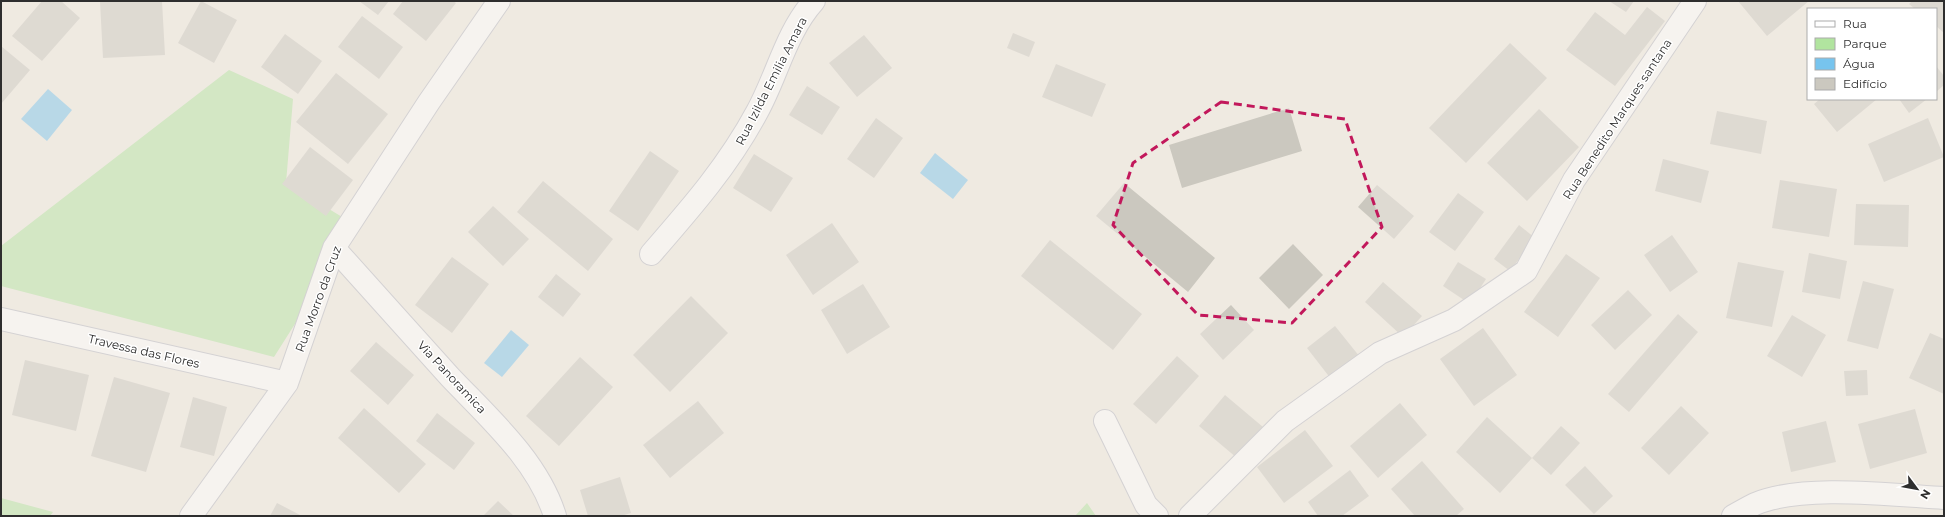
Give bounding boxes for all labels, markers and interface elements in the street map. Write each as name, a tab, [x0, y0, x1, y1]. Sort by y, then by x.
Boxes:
legend	[1807, 8, 1937, 100]
street label: Rua Izilda Emilia Amara	[732, 14, 810, 148]
text: Rua	[1843, 16, 1867, 31]
street label: Rua Benedito Marques santana	[1559, 36, 1675, 202]
text: Parque	[1843, 36, 1887, 51]
text: Água	[1843, 56, 1875, 71]
text: Edifício	[1843, 76, 1887, 91]
street label: Rua Morro da Cruz	[292, 244, 344, 354]
street label: Travessa das Flores	[87, 331, 201, 371]
street label: Via Panoramica	[414, 338, 490, 416]
north arrow	[1897, 469, 1937, 509]
text: N	[1917, 487, 1934, 502]

